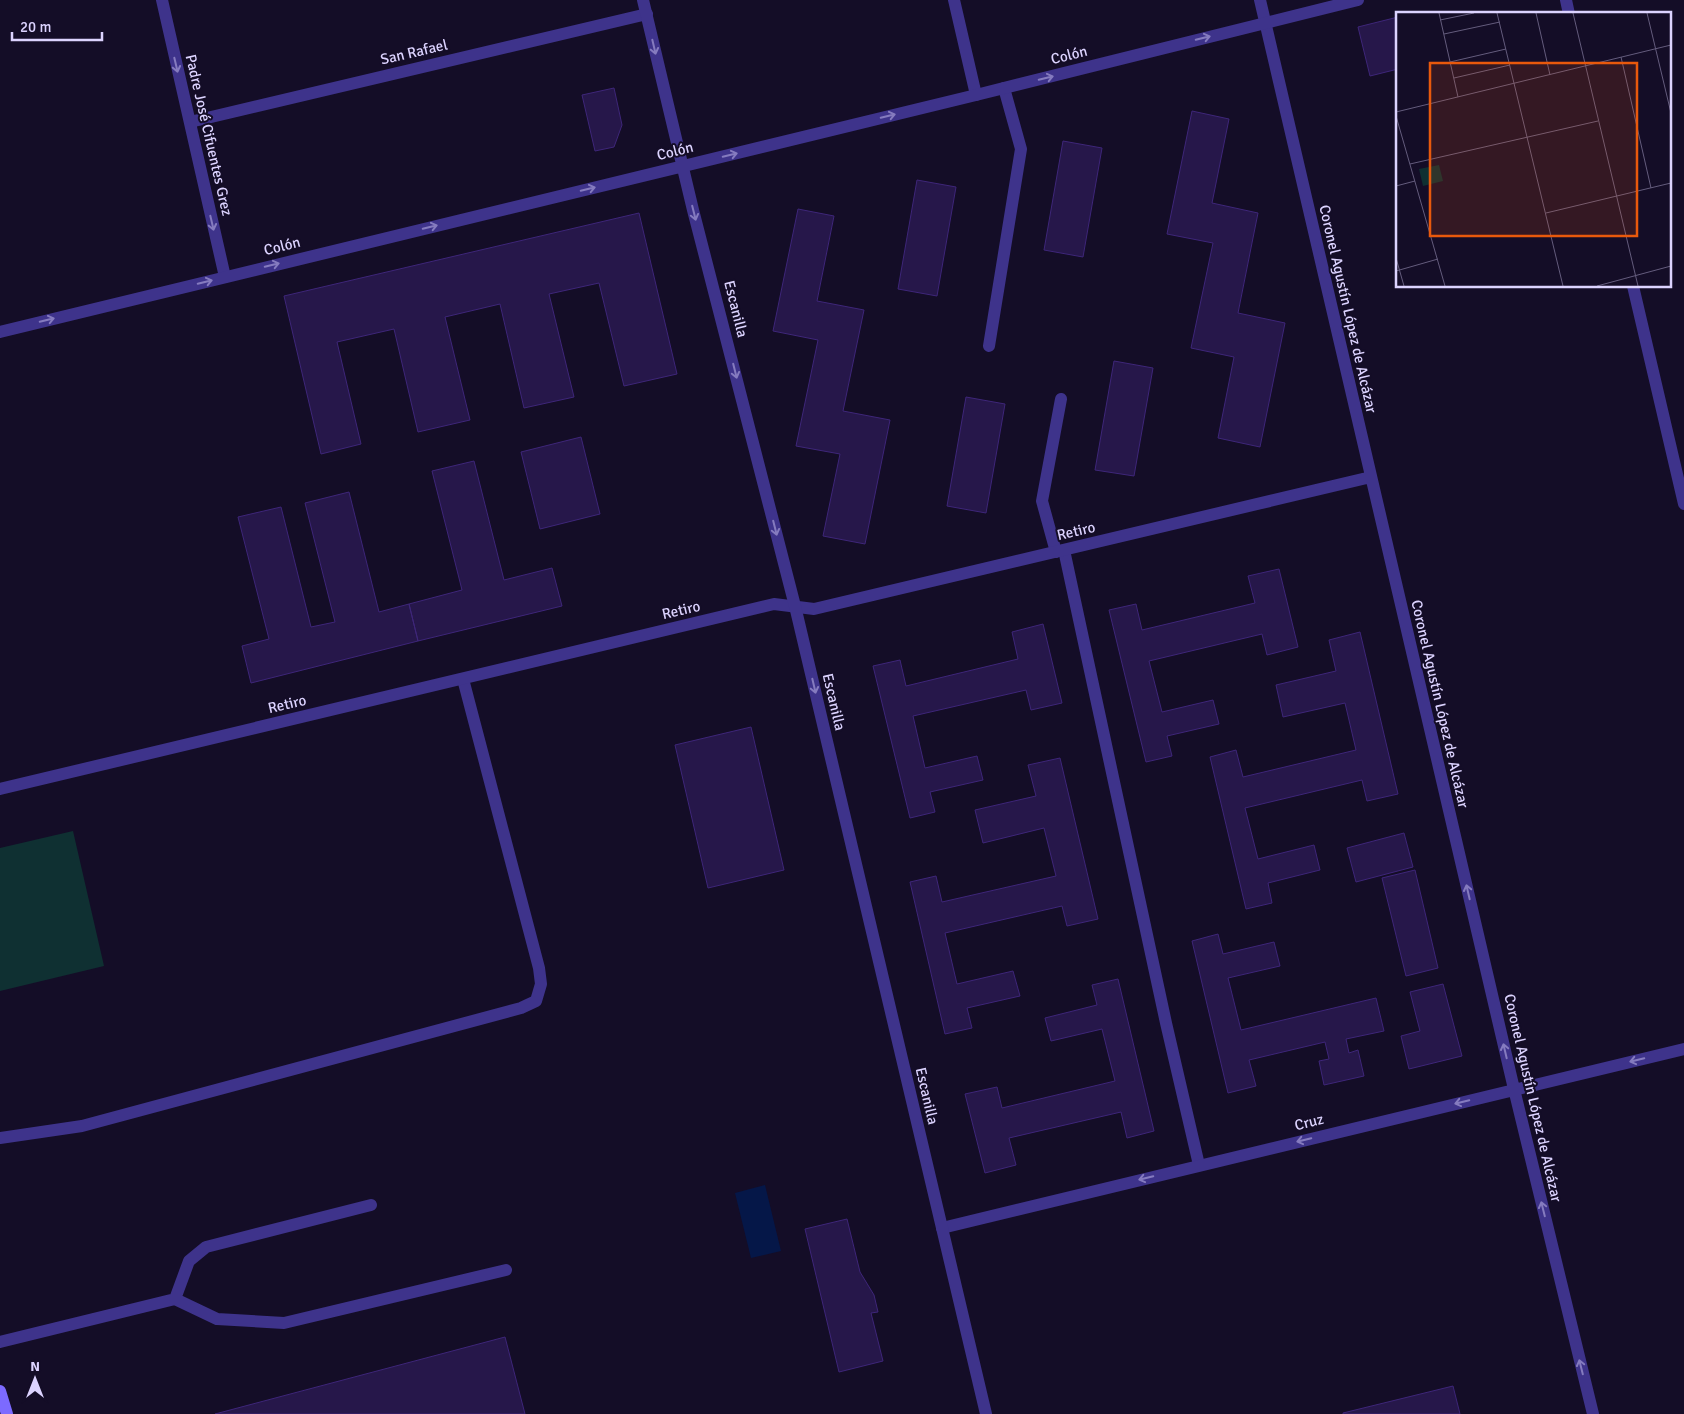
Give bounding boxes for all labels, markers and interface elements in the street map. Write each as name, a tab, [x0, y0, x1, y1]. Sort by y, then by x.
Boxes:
scale bar	[12, 10, 102, 42]
inset map	[1396, 12, 1672, 288]
text: 20 m	[20, 18, 51, 36]
one-way arrow	[1195, 33, 1211, 42]
street label: San Rafael	[379, 36, 449, 68]
one-way arrow	[650, 39, 659, 55]
street label: Colón	[1049, 42, 1089, 68]
street label: Padre José Cifuentes Grez	[182, 53, 236, 218]
one-way arrow	[172, 56, 181, 72]
one-way arrow	[1037, 73, 1053, 82]
one-way arrow	[879, 111, 895, 121]
street label: Colón	[655, 138, 695, 164]
one-way arrow	[721, 149, 737, 159]
one-way arrow	[579, 184, 595, 193]
street label: Coronel Agustín López de Alcázar	[1315, 203, 1381, 415]
one-way arrow	[690, 205, 699, 221]
one-way arrow	[208, 215, 217, 231]
one-way arrow	[421, 222, 437, 231]
street label: Colón	[262, 233, 302, 259]
one-way arrow	[264, 260, 280, 270]
one-way arrow	[197, 277, 213, 286]
street label: Escanilla	[720, 279, 752, 339]
one-way arrow	[39, 315, 55, 324]
one-way arrow	[730, 362, 740, 378]
street label: Retiro	[1055, 518, 1097, 544]
one-way arrow	[771, 520, 780, 536]
street label: Retiro	[660, 597, 702, 623]
street label: Coronel Agustín López de Alcázar	[1407, 598, 1473, 810]
street label: Escanilla	[819, 672, 849, 732]
one-way arrow	[810, 677, 819, 693]
street label: Retiro	[266, 691, 308, 717]
one-way arrow	[1463, 885, 1472, 901]
street label: Coronel Agustín López de Alcázar	[1500, 992, 1566, 1204]
one-way arrow	[1500, 1043, 1509, 1059]
one-way arrow	[1629, 1056, 1645, 1065]
street label: Escanilla	[912, 1066, 942, 1126]
one-way arrow	[1454, 1098, 1470, 1107]
street label: Cruz	[1293, 1110, 1326, 1134]
one-way arrow	[1296, 1136, 1312, 1145]
one-way arrow	[1138, 1174, 1154, 1183]
one-way arrow	[1538, 1201, 1547, 1217]
north arrow	[10, 1354, 60, 1404]
text: N	[30, 1358, 40, 1375]
one-way arrow	[1576, 1359, 1585, 1375]

